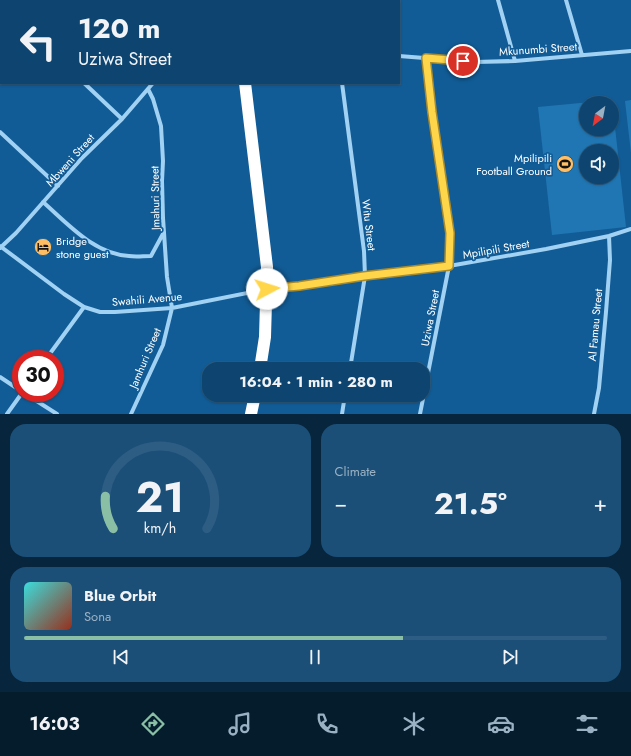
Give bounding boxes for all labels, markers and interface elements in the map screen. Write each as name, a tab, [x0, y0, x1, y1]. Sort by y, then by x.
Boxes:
text: 120 m	[78, 8, 161, 49]
icon: left	[12, 16, 64, 68]
street label: Mkunumbi Street	[498, 38, 578, 60]
pin	[446, 44, 480, 78]
text: Uziwa Street	[78, 46, 171, 72]
icon: arrive	[452, 50, 474, 72]
north arrow	[579, 96, 619, 136]
map controls	[579, 96, 619, 184]
street label: Mbweni Street	[42, 130, 98, 190]
button: sound	[579, 144, 619, 184]
place label: Mpilipili Football Ground	[476, 150, 552, 179]
sports icon: Mpilipili Football Ground	[555, 154, 575, 174]
street label: Jmahuri Street	[146, 165, 164, 232]
street label: Witu Street	[358, 198, 380, 252]
place label: Bridge stone guest	[56, 233, 109, 262]
street label: Mpilipili Street	[461, 235, 531, 263]
hotel icon: Bridge stone guest	[33, 237, 53, 257]
position arrow	[246, 268, 288, 310]
street label: Swahili Avenue	[111, 288, 183, 310]
street label: Uziwa Street	[417, 288, 443, 348]
street label: Al Famau Street	[584, 288, 606, 362]
street label: Jamhuri Street	[124, 325, 165, 393]
speed limit sign: 30	[12, 350, 64, 402]
text: 16:04 · 1 min · 280 m	[239, 371, 393, 393]
text: Climate	[335, 462, 376, 481]
text: 21	[136, 466, 184, 527]
text: 21.5°	[434, 482, 507, 525]
text: −	[335, 487, 347, 519]
text: +	[593, 487, 607, 519]
text: km/h	[144, 517, 176, 537]
text: Blue Orbit	[84, 585, 156, 607]
text: Sona	[84, 607, 111, 626]
icon: previous	[110, 646, 132, 668]
icon: pause	[304, 646, 326, 668]
icon: next	[499, 646, 521, 668]
icon: directions	[139, 710, 167, 738]
icon: music	[226, 710, 254, 738]
icon: phone	[313, 710, 341, 738]
icon: climate	[400, 710, 428, 738]
icon: car	[487, 710, 515, 738]
icon: filters	[573, 710, 601, 738]
text: 16:03	[29, 711, 80, 737]

